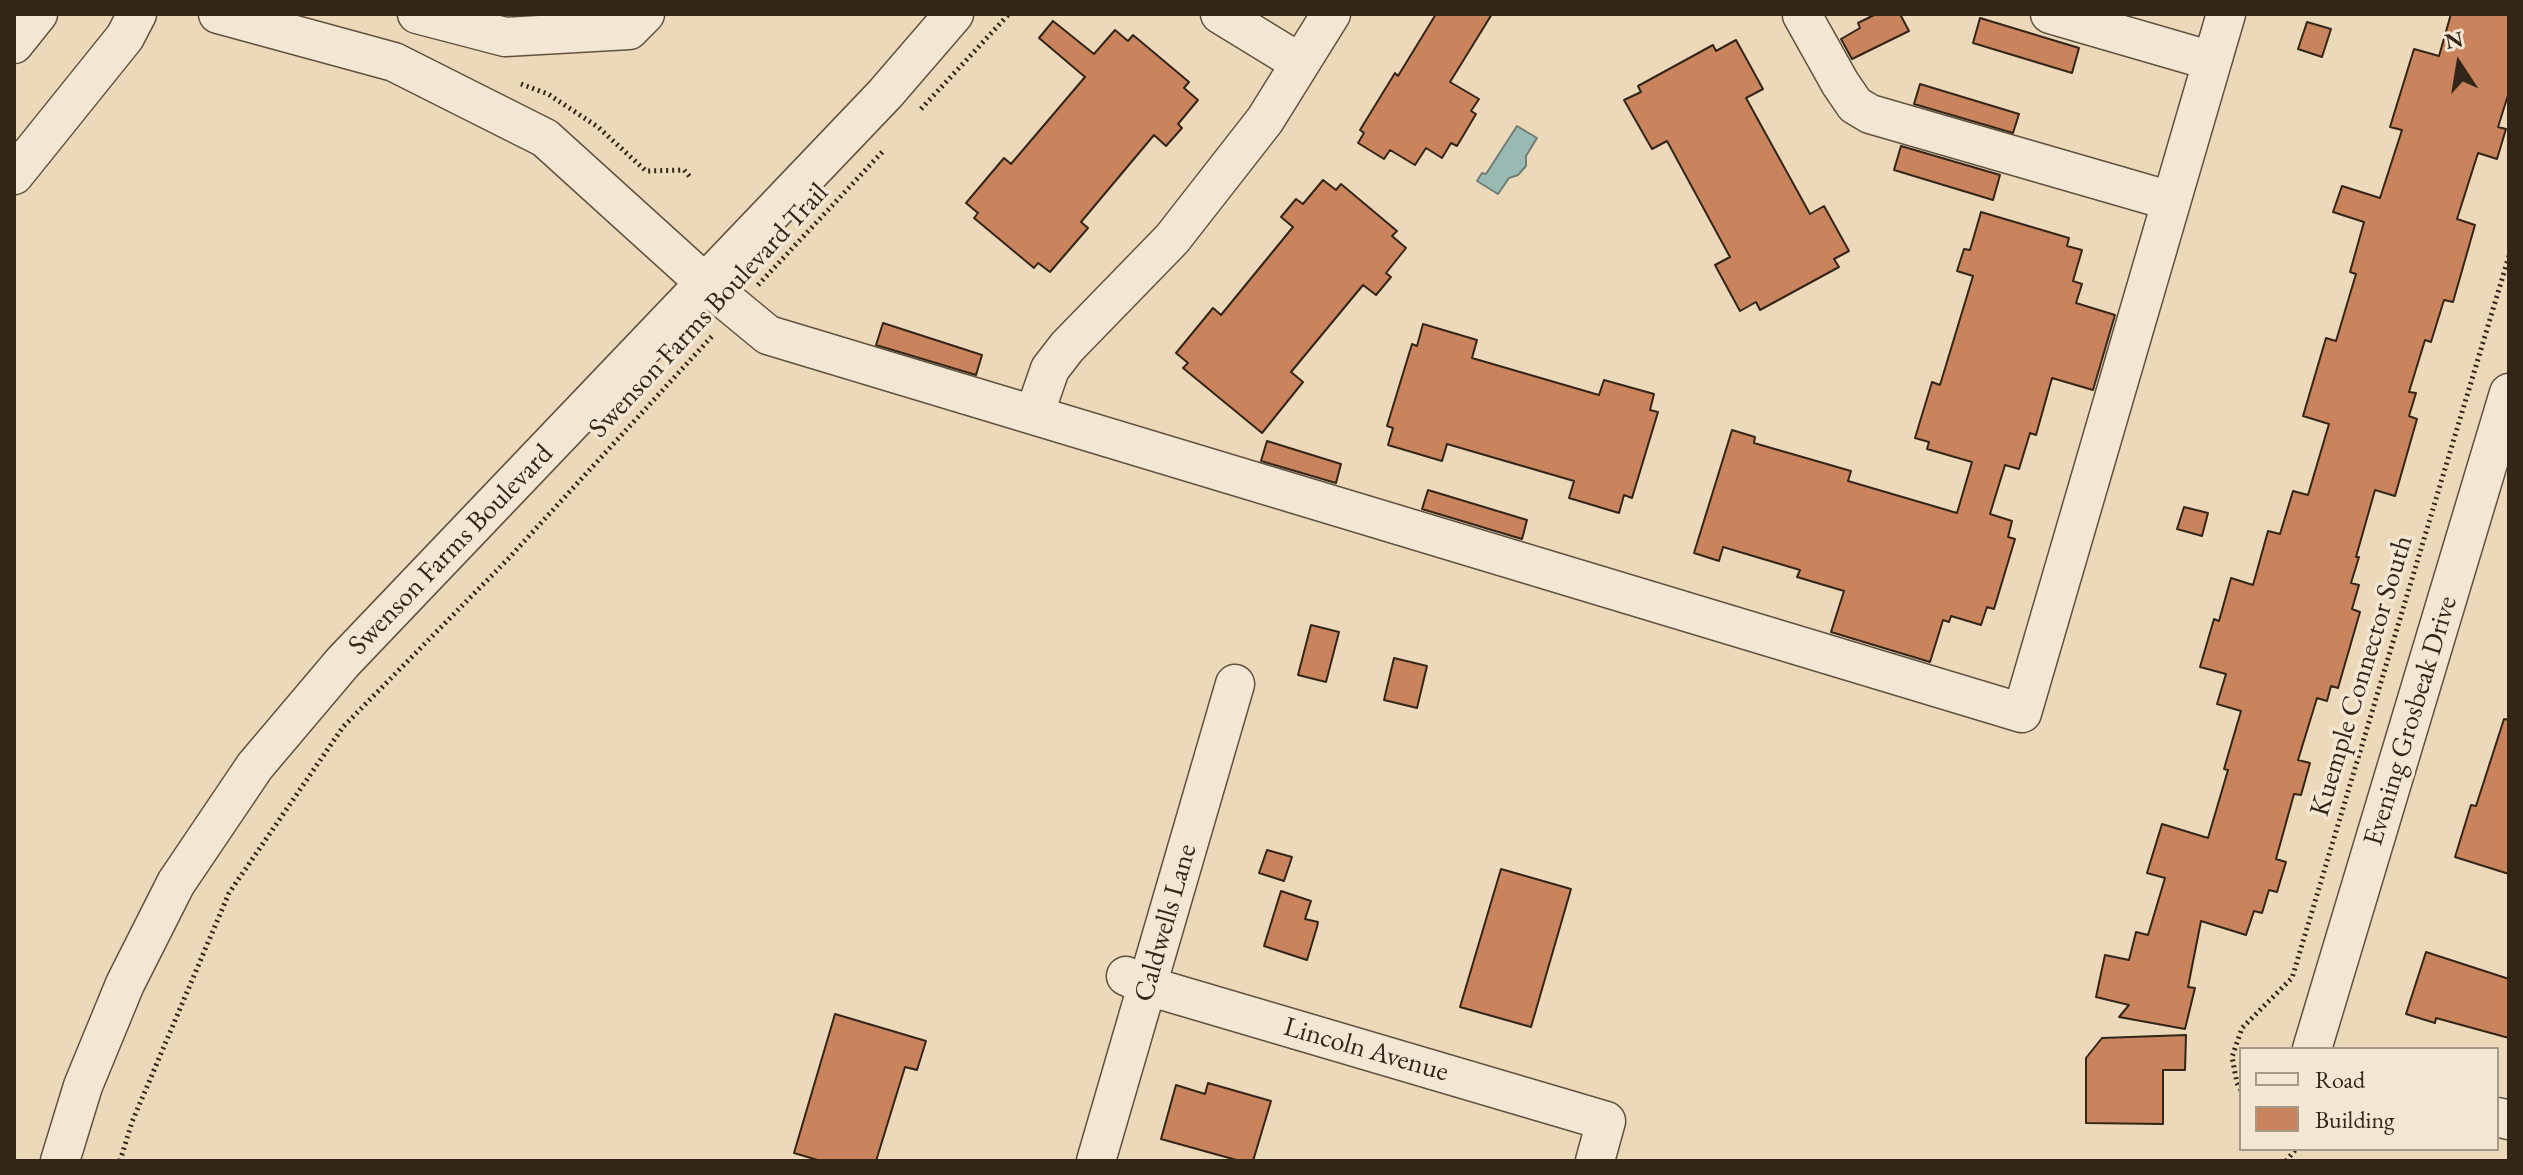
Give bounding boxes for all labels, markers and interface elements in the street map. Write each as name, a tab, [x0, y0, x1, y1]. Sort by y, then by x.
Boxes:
north arrow	[2419, 24, 2499, 104]
text: N	[2442, 24, 2466, 56]
street label: Swenson Farms Boulevard Trail	[582, 177, 836, 445]
street label: Swenson Farms Boulevard	[342, 438, 560, 662]
street label: Kuemple Connector South	[2303, 532, 2421, 820]
street label: Evening Grosbeak Drive	[2357, 592, 2465, 850]
street label: Caldwells Lane	[1127, 840, 1205, 1006]
street label: Lincoln Avenue	[1280, 1010, 1452, 1090]
legend	[2239, 1047, 2499, 1151]
text: Road	[2315, 1064, 2365, 1095]
text: Building	[2315, 1104, 2395, 1135]

